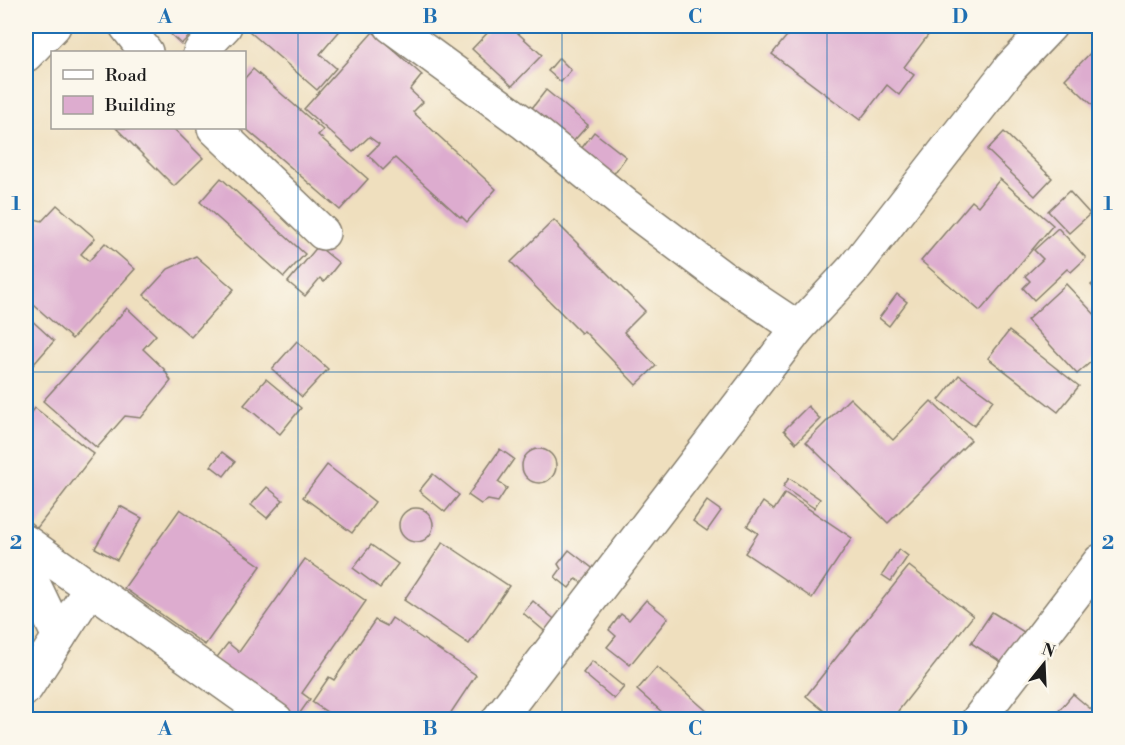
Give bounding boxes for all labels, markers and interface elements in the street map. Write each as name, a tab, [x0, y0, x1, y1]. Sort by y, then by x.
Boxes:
text: A	[157, 5, 173, 30]
text: B	[422, 5, 438, 30]
text: C	[688, 5, 702, 30]
text: D	[952, 5, 968, 30]
legend	[51, 51, 246, 129]
text: Road	[105, 64, 148, 87]
text: Building	[104, 94, 176, 117]
text: 1	[11, 192, 21, 217]
text: 1	[1103, 192, 1113, 217]
text: 2	[10, 531, 22, 556]
text: 2	[1102, 531, 1114, 556]
north arrow	[1014, 634, 1074, 694]
text: N	[1039, 639, 1058, 662]
text: A	[157, 717, 173, 742]
text: B	[422, 717, 438, 742]
text: C	[688, 717, 702, 742]
text: D	[952, 717, 968, 742]

